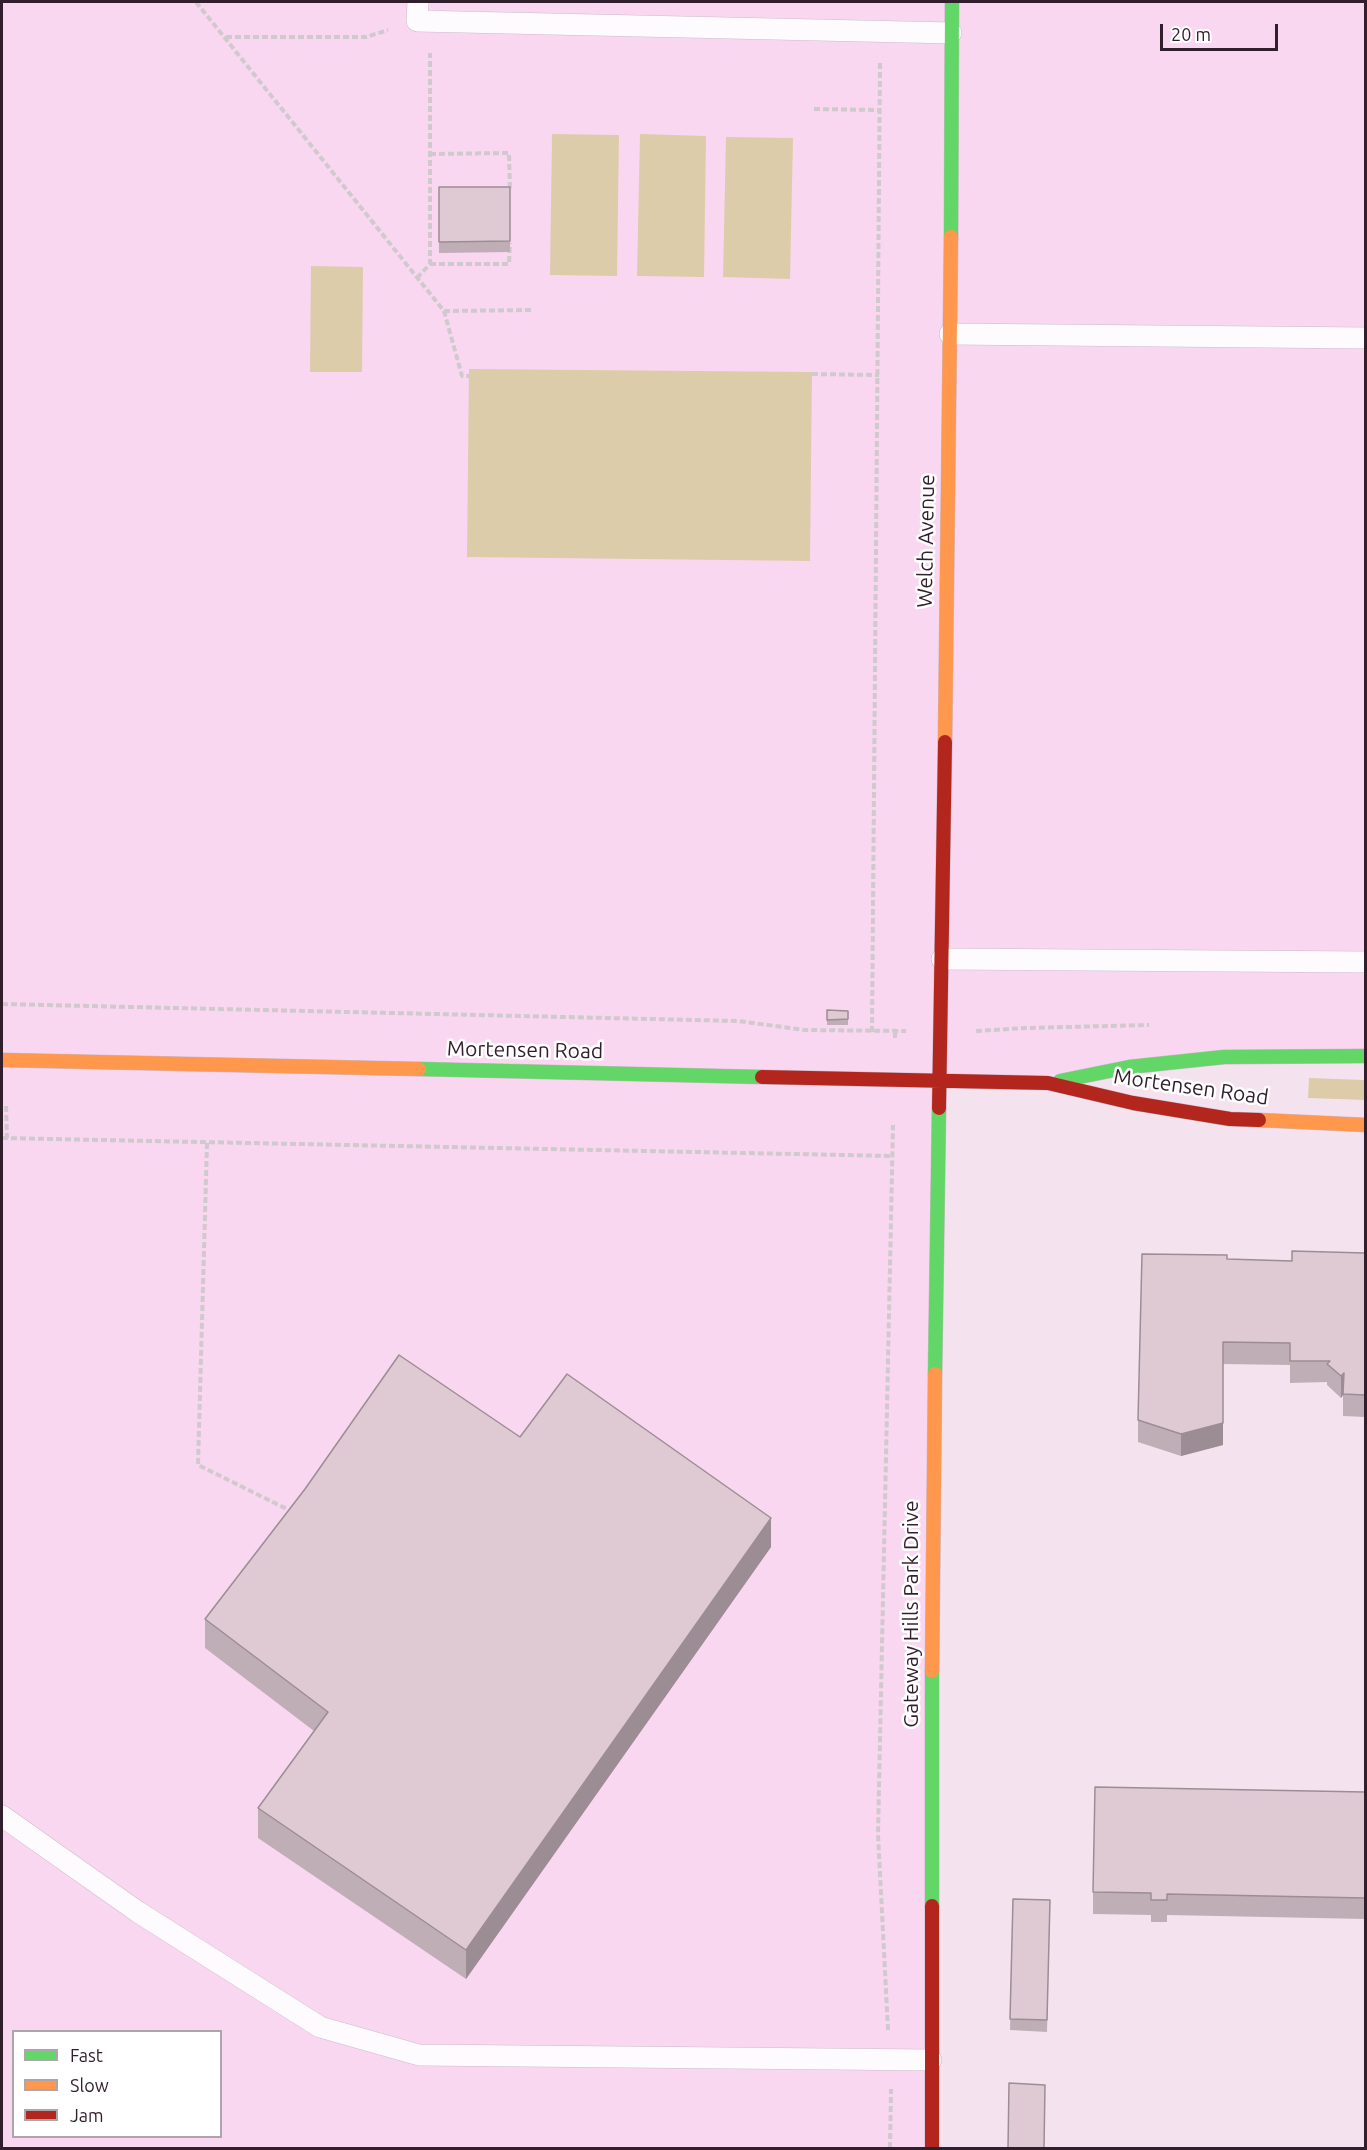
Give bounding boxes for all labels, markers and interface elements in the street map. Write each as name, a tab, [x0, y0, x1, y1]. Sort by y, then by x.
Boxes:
scale bar	[1163, 12, 1282, 50]
text: 20 m	[1171, 24, 1211, 44]
street label: Welch Avenue	[912, 474, 940, 608]
street label: Mortensen Road	[447, 1036, 603, 1064]
street label: Mortensen Road	[1112, 1064, 1270, 1110]
street label: Gateway Hills Park Drive	[898, 1500, 924, 1728]
legend	[12, 2030, 222, 2138]
text: Fast	[70, 2045, 103, 2065]
text: Slow	[70, 2075, 109, 2095]
text: Jam	[70, 2105, 104, 2125]

